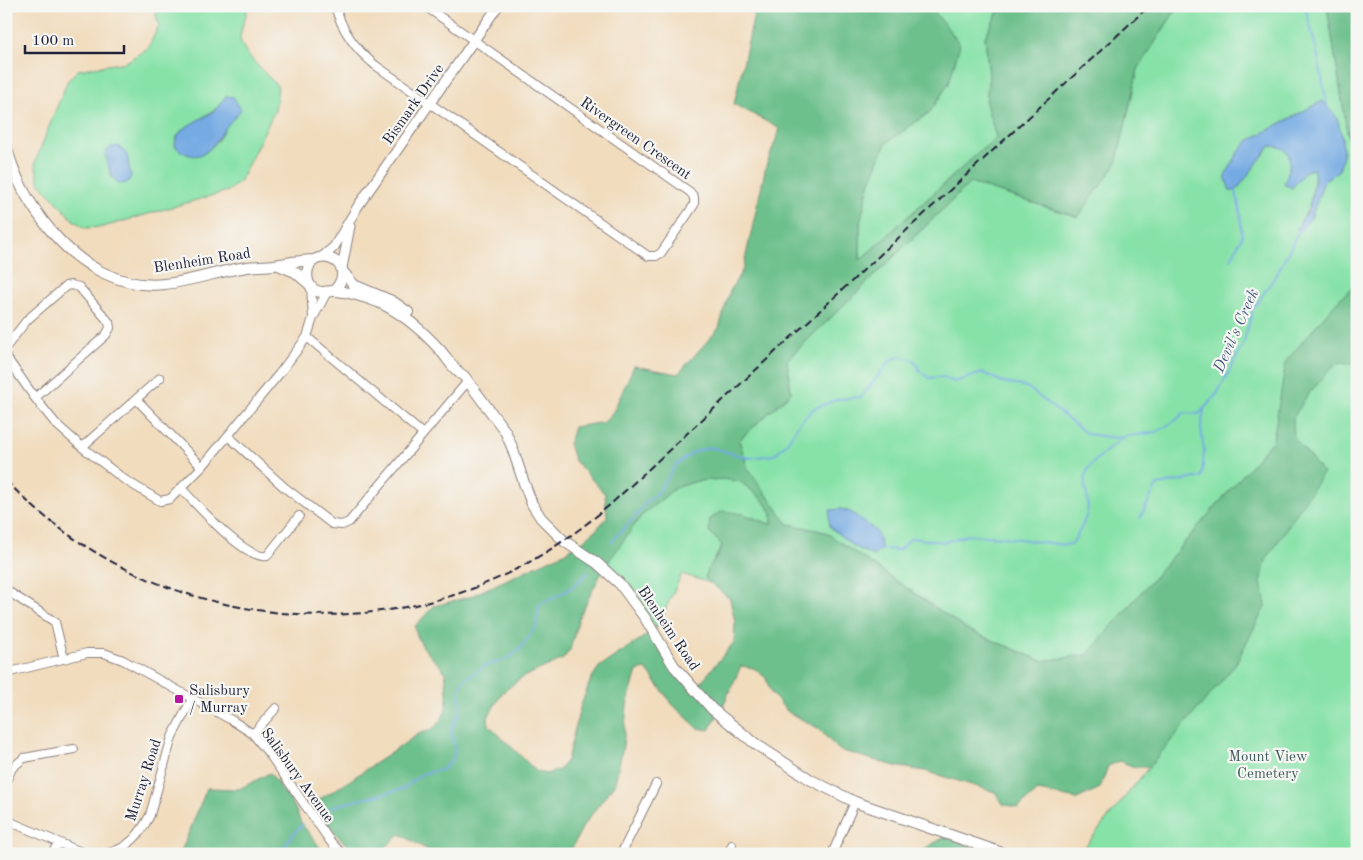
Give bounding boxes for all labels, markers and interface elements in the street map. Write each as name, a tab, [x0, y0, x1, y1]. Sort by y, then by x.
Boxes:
scale bar	[25, 22, 124, 54]
text: 100 m	[32, 34, 74, 49]
street label: Bismark Drive	[381, 62, 448, 148]
street label: Rivergreen Crescent	[577, 95, 693, 183]
street label: Blenheim Road	[153, 246, 252, 277]
water label: Devil's Creek	[1211, 286, 1262, 376]
street label: Blenheim Road	[634, 584, 701, 674]
place label: Salisbury / Murray	[189, 684, 250, 716]
marker: Salisbury / Murray	[173, 693, 185, 705]
street label: Salisbury Avenue	[258, 726, 336, 826]
street label: Murray Road	[124, 737, 165, 823]
park label: Mount View Cemetery	[1228, 750, 1308, 782]

